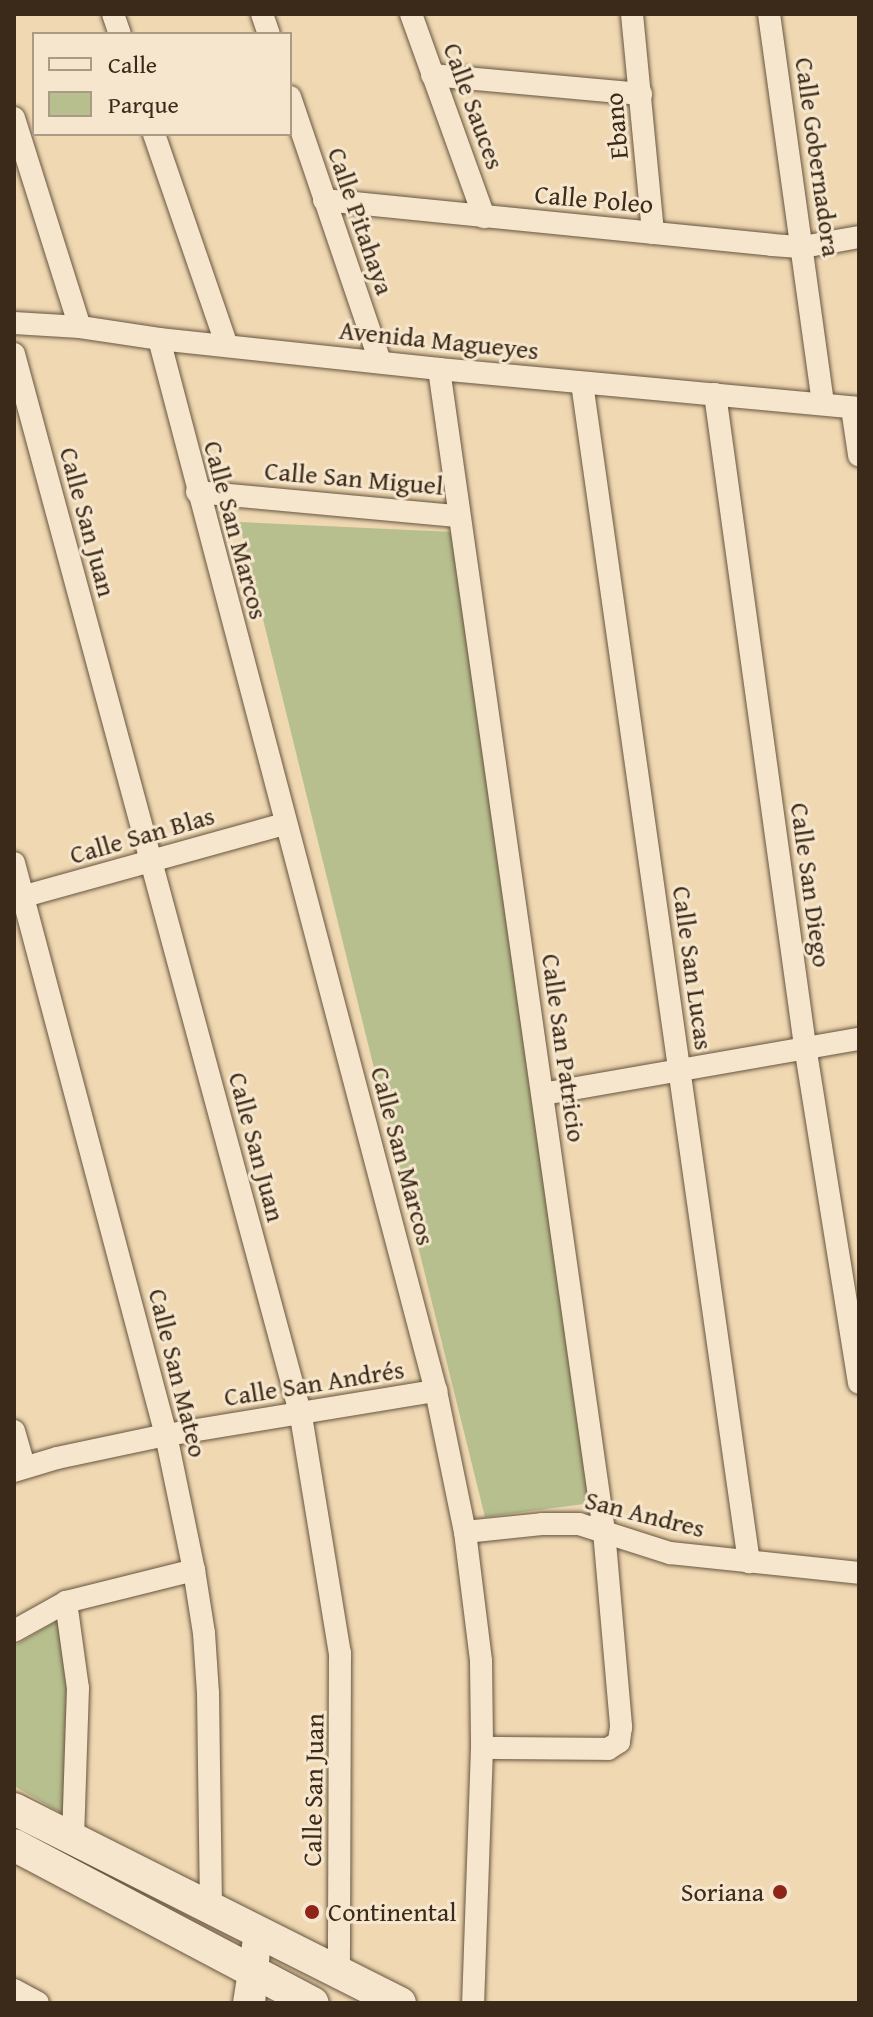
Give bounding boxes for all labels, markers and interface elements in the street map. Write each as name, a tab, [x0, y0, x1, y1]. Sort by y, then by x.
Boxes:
legend	[32, 32, 292, 136]
street label: Calle Sauces	[437, 39, 511, 173]
text: Calle	[108, 47, 157, 82]
street label: Calle Gobernadora	[789, 55, 847, 259]
text: Parque	[108, 87, 179, 122]
street label: Ebano	[598, 91, 634, 161]
street label: Calle Pitahaya	[321, 143, 401, 299]
street label: Calle Poleo	[533, 178, 655, 220]
street label: Avenida Magueyes	[338, 314, 540, 366]
street label: Calle San Marcos	[197, 437, 275, 623]
street label: Calle San Juan	[53, 444, 123, 600]
street label: Calle San Miguel	[263, 455, 445, 501]
street label: Calle San Blas	[66, 799, 218, 871]
street label: Calle San Diego	[784, 801, 838, 969]
street label: Calle San Lucas	[666, 884, 720, 1052]
street label: Calle San Patricio	[535, 952, 593, 1144]
street label: Calle San Marcos	[364, 1063, 442, 1249]
street label: Calle San Juan	[222, 1069, 292, 1225]
street label: Calle San Mateo	[142, 1286, 214, 1460]
street label: Calle San Andrés	[222, 1353, 406, 1413]
street label: San Andres	[582, 1484, 708, 1544]
street label: Calle San Juan	[296, 1713, 330, 1867]
place label: Soriana	[681, 1876, 764, 1908]
marker: Soriana	[771, 1883, 789, 1901]
place label: Continental	[328, 1896, 457, 1928]
marker: Continental	[303, 1903, 321, 1921]

